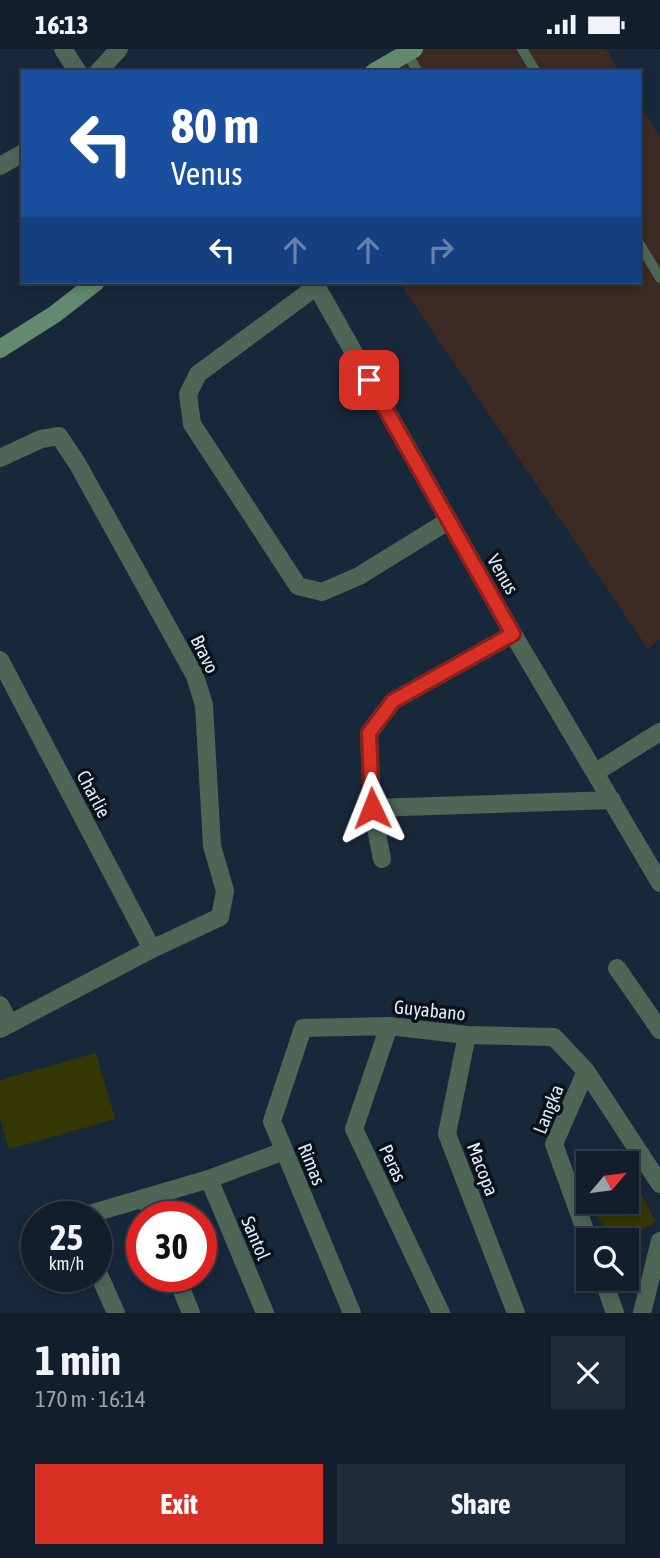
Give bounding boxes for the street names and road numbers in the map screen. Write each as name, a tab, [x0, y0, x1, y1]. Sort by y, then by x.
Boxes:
street label: Venus	[483, 550, 523, 598]
street label: Bravo	[186, 631, 224, 677]
street label: Charlie	[72, 767, 116, 821]
street label: Guyabano	[393, 995, 467, 1025]
street label: Langka	[528, 1081, 568, 1137]
street label: Macopa	[463, 1139, 503, 1199]
street label: Rimas	[294, 1140, 330, 1188]
street label: Peras	[375, 1141, 411, 1185]
street label: Santol	[237, 1213, 275, 1263]

